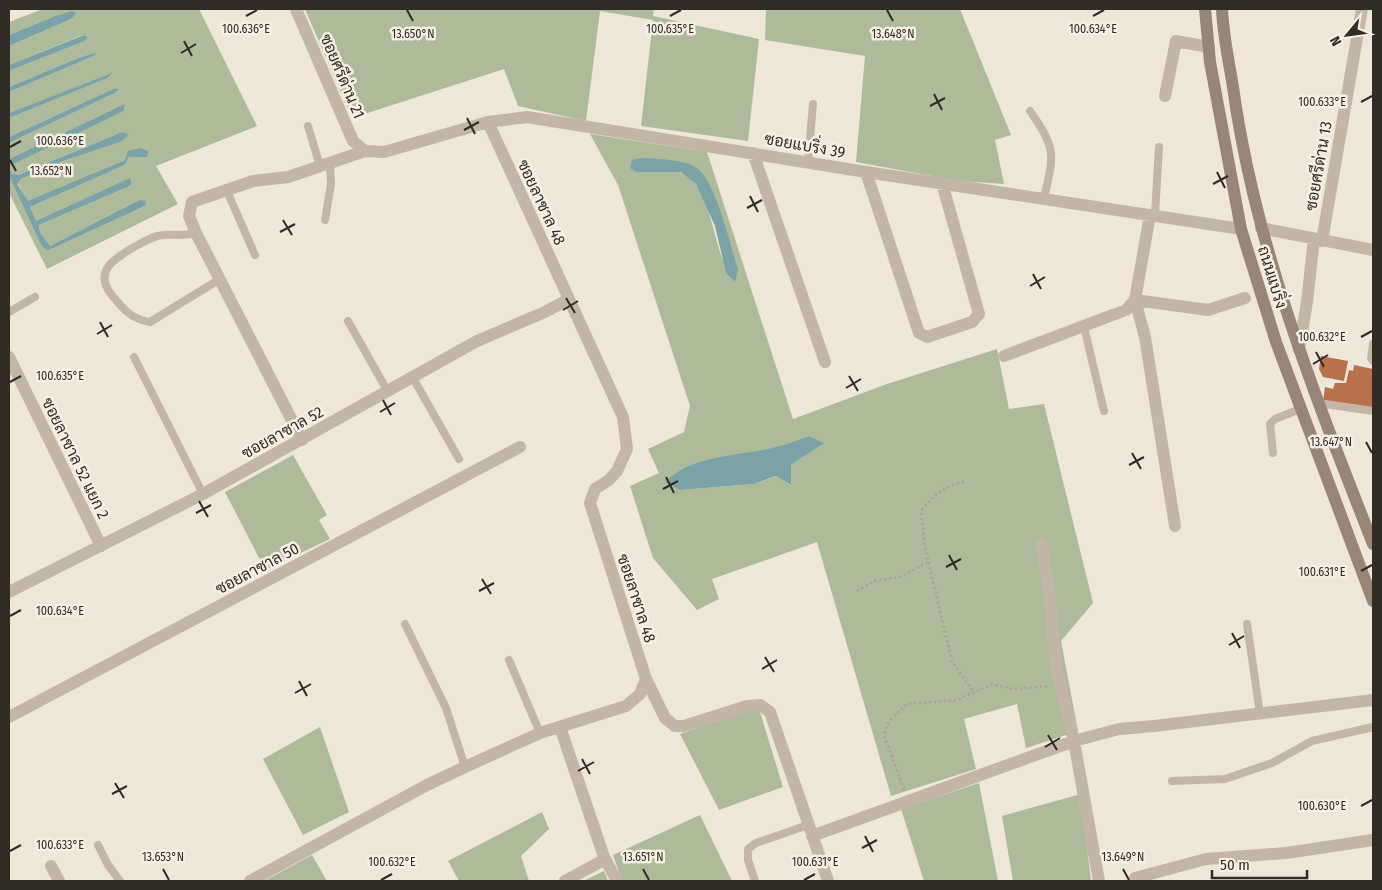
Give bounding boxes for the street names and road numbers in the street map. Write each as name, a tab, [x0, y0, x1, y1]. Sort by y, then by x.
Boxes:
street label: ซอยศรีด่าน 21	[316, 30, 371, 121]
street label: ซอยศรีด่าน 13	[1299, 120, 1336, 212]
street label: ซอยแบริ่ง 39	[763, 125, 848, 162]
street label: ซอยลาซาล 48	[514, 157, 570, 248]
street label: ถนนแบริ่ง	[1254, 242, 1295, 311]
street label: ซอยลาซาล 52 แยก 2	[38, 394, 113, 522]
street label: ซอยลาซาล 52	[238, 402, 326, 463]
street label: ซอยลาซาล 50	[212, 539, 302, 598]
street label: ซอยลาซาล 48	[613, 552, 660, 645]

